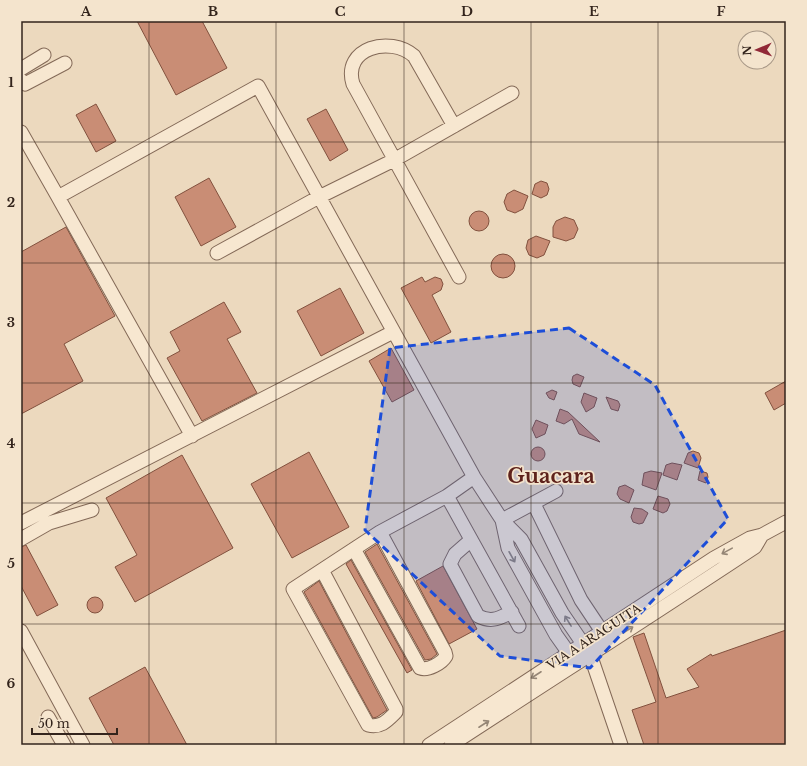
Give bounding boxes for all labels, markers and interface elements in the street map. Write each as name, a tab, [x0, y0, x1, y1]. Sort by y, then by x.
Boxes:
text: A	[80, 3, 92, 20]
text: B	[208, 3, 218, 20]
text: C	[335, 3, 346, 20]
text: D	[461, 3, 473, 20]
text: E	[589, 3, 599, 20]
text: F	[717, 3, 726, 20]
north arrow	[737, 30, 777, 70]
text: N	[740, 44, 754, 56]
text: 1	[8, 74, 14, 91]
text: 2	[7, 194, 15, 211]
text: 3	[7, 314, 15, 331]
text: 4	[7, 435, 16, 452]
district label: Guacara	[507, 464, 595, 488]
one-way arrow	[721, 547, 733, 555]
one-way arrow	[509, 551, 517, 563]
text: 5	[7, 555, 15, 572]
street label: VIA A ARAGUITA	[543, 600, 644, 673]
one-way arrow	[563, 616, 572, 627]
one-way arrow	[622, 626, 633, 634]
one-way arrow	[530, 671, 541, 679]
text: 6	[7, 675, 16, 692]
scale bar	[32, 710, 117, 736]
text: 50 m	[38, 716, 70, 731]
one-way arrow	[478, 720, 489, 728]

